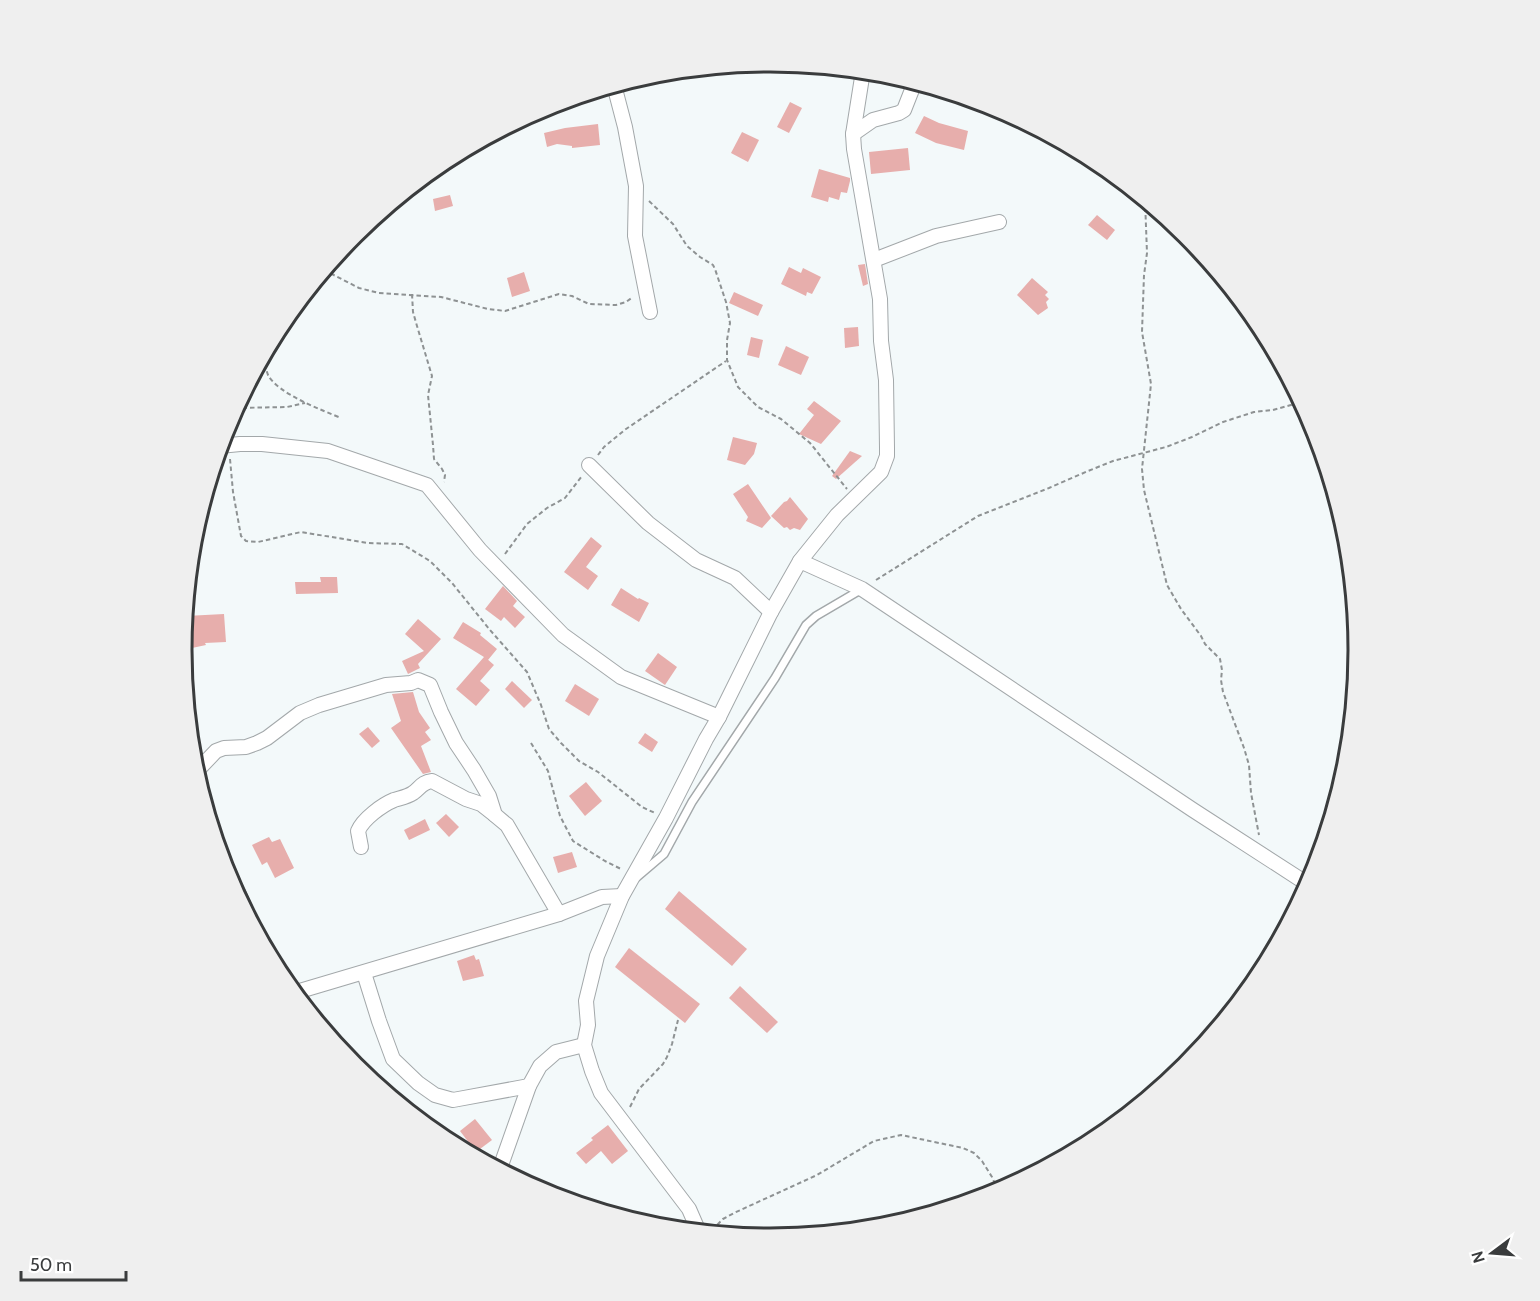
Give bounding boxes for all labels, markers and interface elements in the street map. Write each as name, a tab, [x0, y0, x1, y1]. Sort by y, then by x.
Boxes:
north arrow	[1462, 1223, 1522, 1283]
scale bar	[21, 1244, 126, 1282]
text: N	[1467, 1249, 1489, 1265]
text: 50 m	[30, 1254, 72, 1276]

